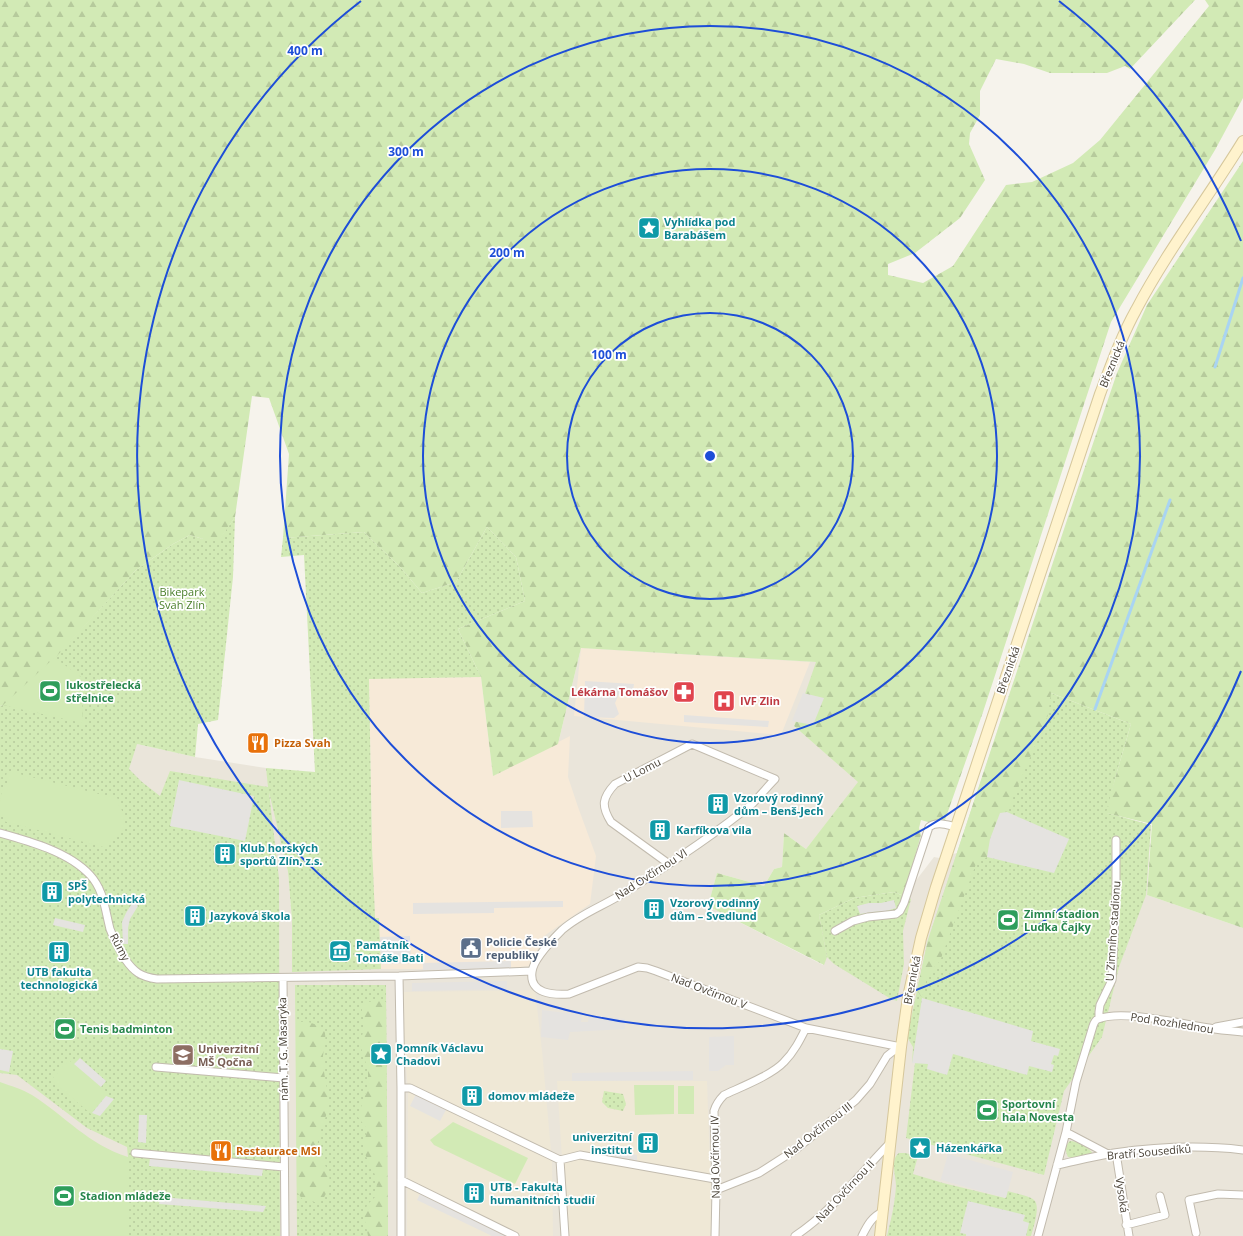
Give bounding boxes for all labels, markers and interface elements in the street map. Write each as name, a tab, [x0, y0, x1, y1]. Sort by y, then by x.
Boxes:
text: 400 m	[287, 42, 323, 59]
text: 300 m	[388, 143, 424, 160]
place label: Vyhlídka pod Barabášem	[664, 214, 735, 242]
place icon: Vyhlídka pod Barabášem	[636, 215, 662, 241]
text: 200 m	[489, 244, 525, 261]
street label: Březnická	[1095, 338, 1128, 390]
text: 100 m	[591, 346, 627, 363]
centre of rings	[703, 449, 717, 463]
park label: Bikepark Svah Zlín	[159, 584, 205, 612]
street label: Březnická	[992, 644, 1023, 696]
place label: lukostřelecká střelnice	[66, 677, 141, 705]
sports icon: lukostřelecká střelnice	[37, 678, 63, 704]
pharmacy icon: Lékárna Tomášov	[671, 679, 697, 705]
place label: Lékárna Tomášov	[571, 684, 669, 699]
hospital icon: IVF Zlin	[711, 688, 737, 714]
place label: IVF Zlin	[740, 693, 780, 708]
restaurant icon: Pizza Svah	[245, 730, 271, 756]
place label: Pizza Svah	[274, 735, 331, 750]
street label: U Lomu	[620, 754, 663, 785]
place label: Vzorový rodinný dům – Benš-Jech	[734, 790, 824, 818]
building icon: Vzorový rodinný dům – Benš-Jech	[705, 791, 731, 817]
building icon: Karfíkova vila	[647, 817, 673, 843]
place label: Karfíkova vila	[676, 822, 752, 837]
place label: Klub horských sportů Zlín, z.s.	[240, 840, 323, 868]
building icon: Klub horských sportů Zlín, z.s.	[212, 841, 238, 867]
street label: Nad Ovčírnou VI	[612, 845, 690, 903]
place label: SPŠ polytechnická	[68, 878, 145, 906]
building icon: SPŠ polytechnická	[39, 879, 65, 905]
street label: U Zimního stadionu	[1102, 880, 1123, 982]
place label: Vzorový rodinný dům – Svedlund	[670, 895, 760, 923]
building icon: Vzorový rodinný dům – Svedlund	[641, 896, 667, 922]
building icon: Jazyková škola	[182, 903, 208, 929]
place label: Zimní stadion Luďka Čajky	[1024, 906, 1099, 934]
sports icon: Zimní stadion Luďka Čajky	[995, 907, 1021, 933]
place label: Jazyková škola	[209, 908, 290, 923]
street label: Růmy	[107, 930, 134, 964]
place label: Policie České republiky	[486, 934, 558, 962]
public building icon: Policie České republiky	[458, 935, 484, 961]
place label: Památník Tomáše Bati	[356, 937, 424, 965]
museum icon: Památník Tomáše Bati	[327, 938, 353, 964]
building icon: UTB fakulta technologická	[46, 939, 72, 965]
street label: Březnická	[899, 954, 924, 1006]
place label: UTB fakulta technologická	[20, 964, 98, 992]
street label: Nad Ovčírnou V	[669, 969, 750, 1012]
street label: nám. T. G. Masaryka	[274, 997, 291, 1101]
street label: Pod Rozhlednou	[1129, 1009, 1215, 1036]
sports icon: Tenis badminton	[52, 1016, 78, 1042]
place label: Tenis badminton	[80, 1021, 173, 1036]
place label: Pomník Václavu Chadovi	[396, 1040, 484, 1068]
place label: Univerzitní MŠ Qočna	[198, 1041, 259, 1069]
place icon: Pomník Václavu Chadovi	[368, 1041, 394, 1067]
school or university icon: Univerzitní MŠ Qočna	[170, 1042, 196, 1068]
building icon: domov mládeže	[459, 1083, 485, 1109]
place label: domov mládeže	[488, 1088, 575, 1103]
place label: Sportovní hala Novesta	[1002, 1096, 1074, 1124]
sports icon: Sportovní hala Novesta	[974, 1097, 1000, 1123]
street label: Nad Ovčírnou III	[780, 1098, 855, 1161]
street label: Nad Ovčírnou IV	[706, 1115, 723, 1199]
place label: univerzitní institut	[572, 1129, 633, 1157]
building icon: univerzitní institut	[635, 1130, 661, 1156]
place icon: Házenkářka	[907, 1135, 933, 1161]
restaurant icon: Restaurace MSI	[208, 1138, 234, 1164]
place label: Házenkářka	[936, 1140, 1002, 1155]
street label: Bratří Sousedíků	[1106, 1140, 1192, 1163]
place label: Restaurace MSI	[236, 1143, 321, 1158]
street label: Nad Ovčírnou II	[812, 1156, 877, 1225]
street label: Vysoká	[1113, 1176, 1132, 1214]
place label: UTB - Fakulta humanitních studií	[490, 1179, 595, 1207]
building icon: UTB - Fakulta humanitních studií	[461, 1180, 487, 1206]
sports icon: Stadion mládeže	[51, 1183, 77, 1209]
place label: Stadion mládeže	[80, 1188, 171, 1203]

